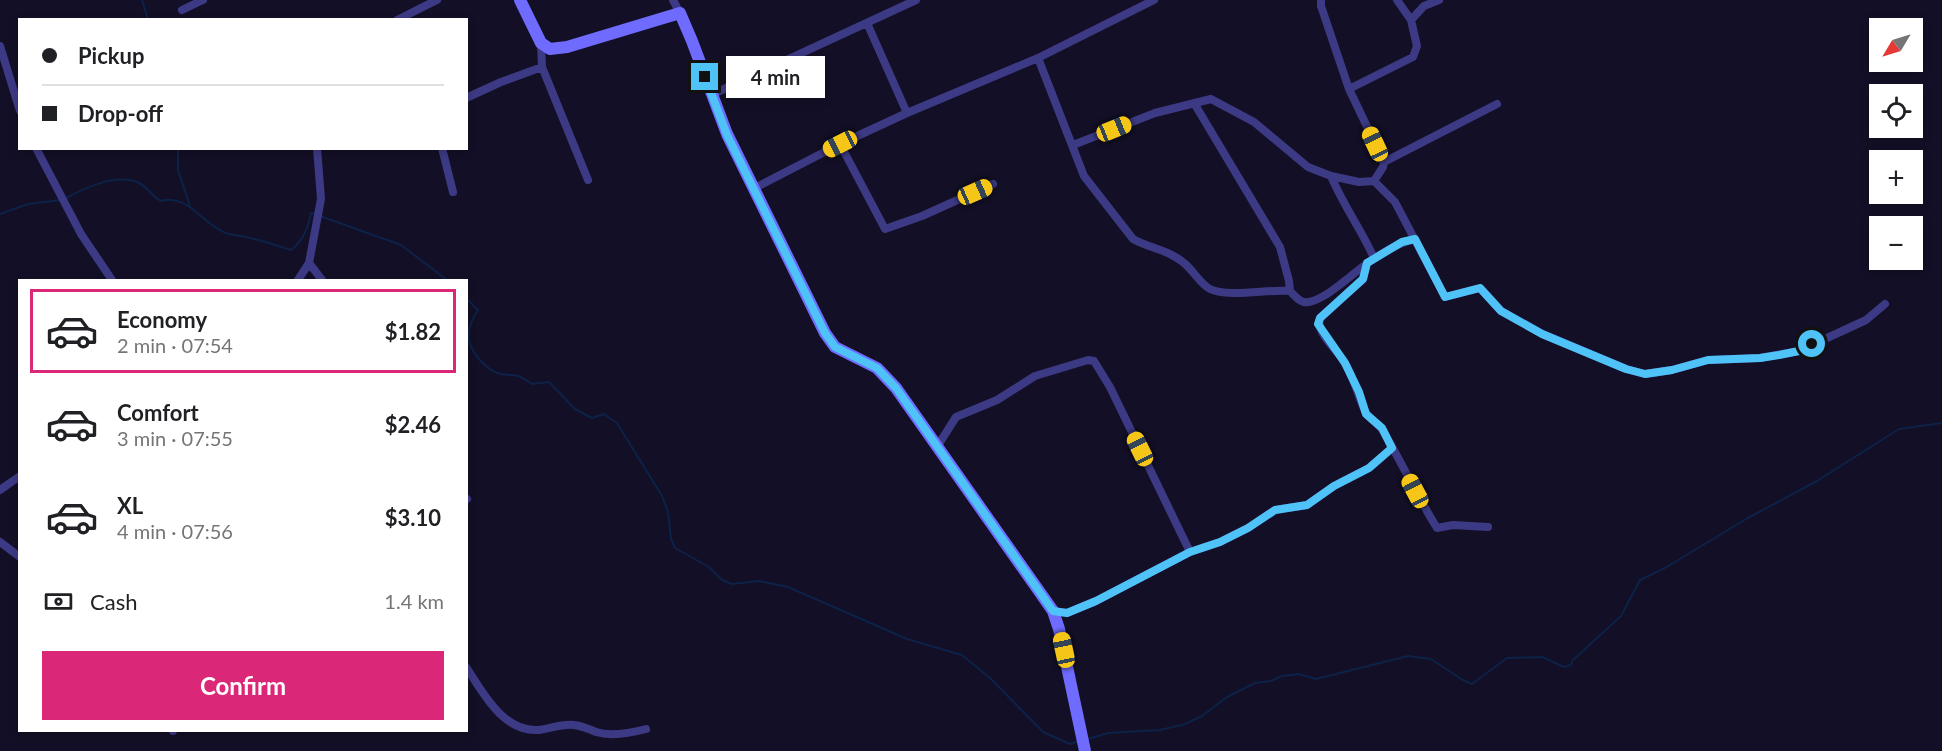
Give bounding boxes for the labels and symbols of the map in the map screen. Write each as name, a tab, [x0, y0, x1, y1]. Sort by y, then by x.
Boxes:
north arrow	[1869, 18, 1923, 72]
callout: 4 min	[726, 56, 825, 98]
route end	[691, 63, 718, 90]
car	[1094, 114, 1134, 144]
car	[1359, 124, 1391, 164]
car	[820, 128, 860, 160]
car	[955, 176, 995, 208]
route start	[1798, 330, 1825, 357]
car	[1124, 429, 1156, 469]
car	[1399, 471, 1431, 511]
car	[1051, 631, 1077, 669]

